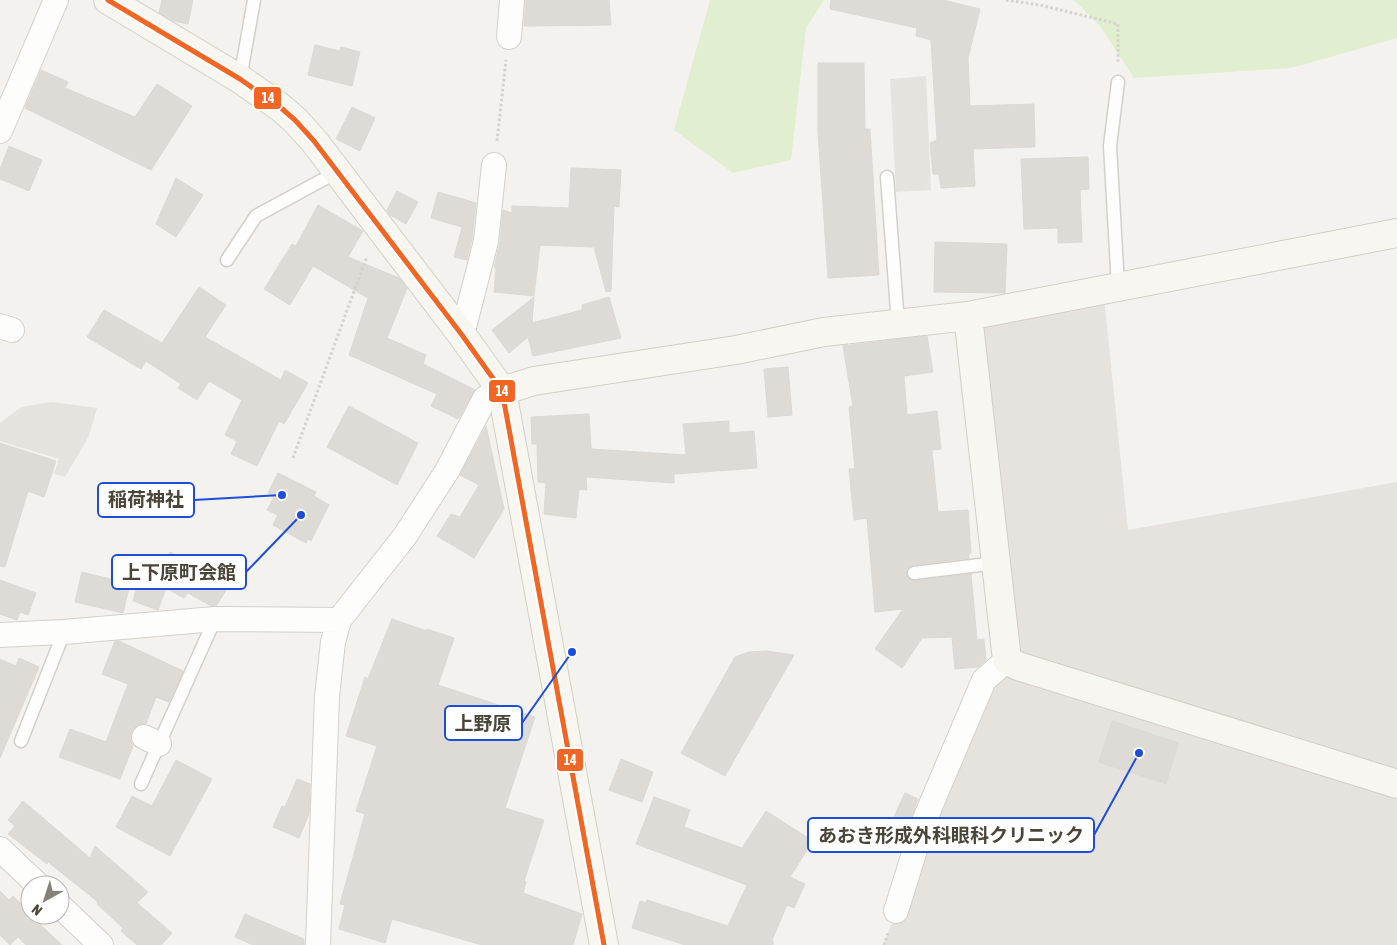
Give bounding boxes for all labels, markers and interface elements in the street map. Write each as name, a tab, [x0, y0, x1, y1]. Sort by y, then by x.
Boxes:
line badge: 14	[253, 86, 282, 110]
text: 14	[261, 90, 275, 106]
line badge: 14	[488, 379, 516, 403]
text: 14	[495, 383, 509, 399]
callout: 稲荷神社	[98, 483, 194, 517]
text: 稲荷神社	[108, 488, 184, 510]
callout: 上下原町会館	[112, 555, 246, 589]
text: 上下原町会館	[122, 561, 236, 583]
callout: 上野原	[445, 706, 522, 740]
text: 上野原	[454, 712, 512, 734]
line badge: 14	[556, 748, 584, 772]
text: 14	[563, 752, 577, 768]
callout: あおき形成外科眼科クリニック	[808, 818, 1094, 852]
text: あおき形成外科眼科クリニック	[818, 824, 1084, 846]
north arrow	[20, 875, 70, 925]
text: N	[29, 901, 45, 919]

